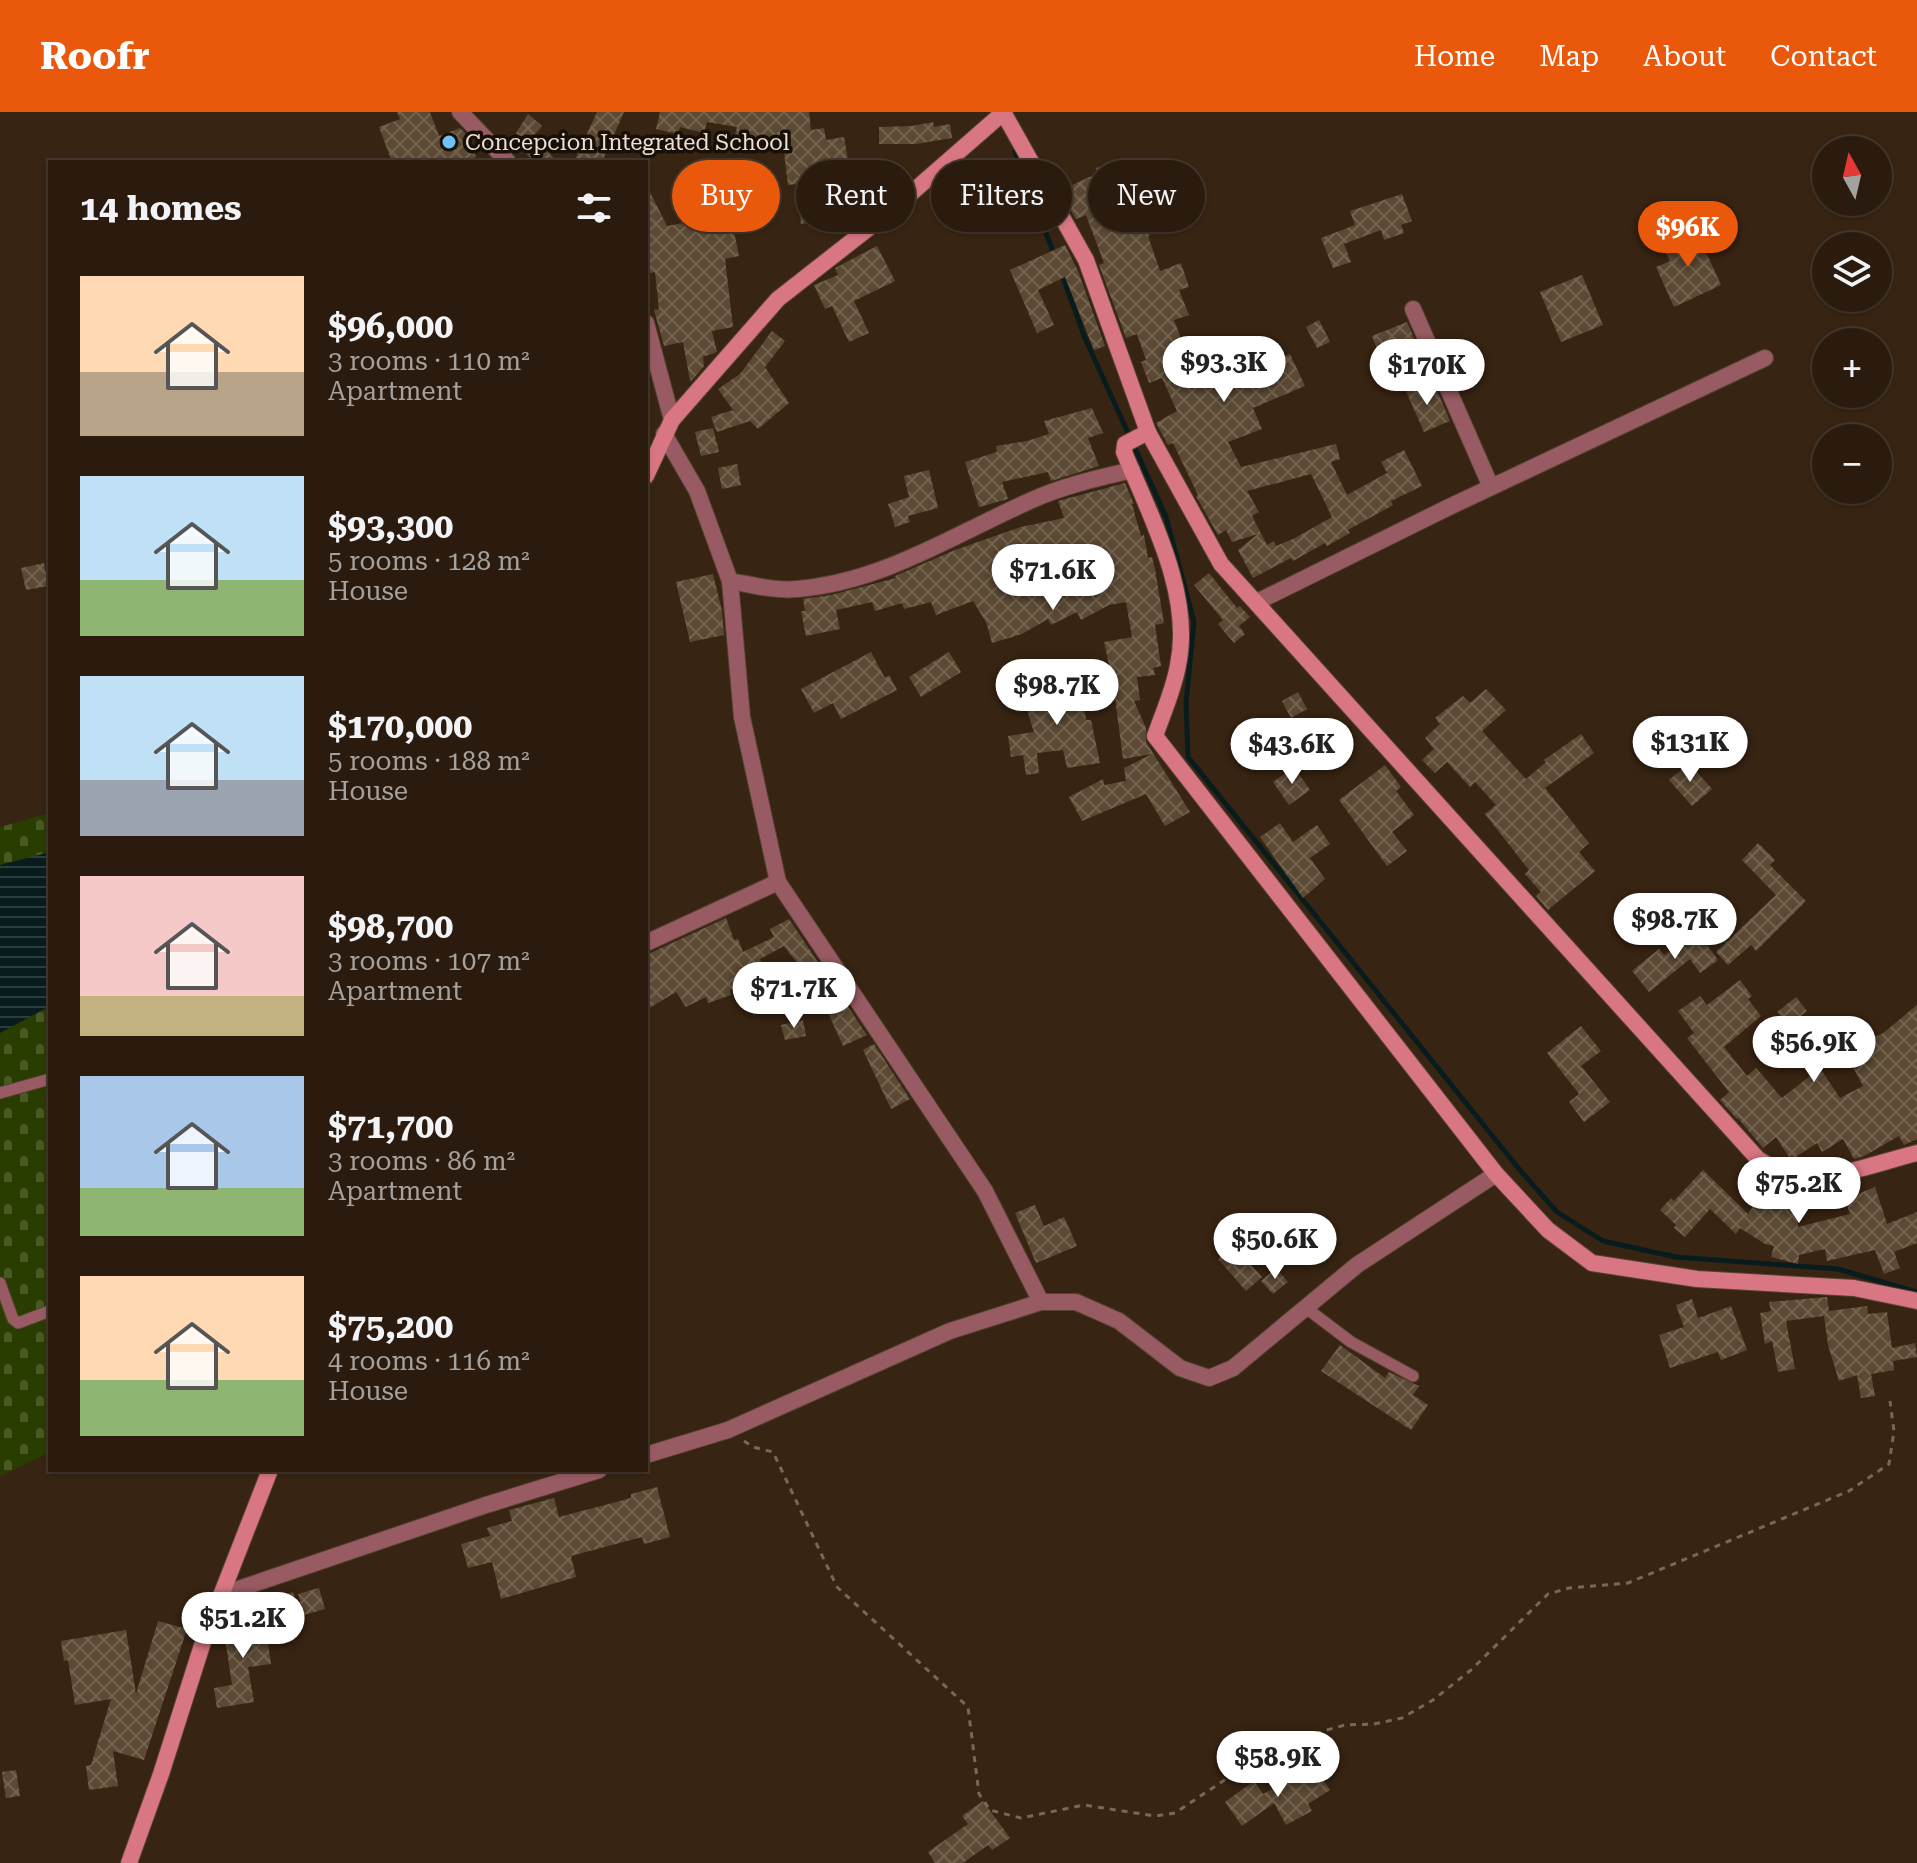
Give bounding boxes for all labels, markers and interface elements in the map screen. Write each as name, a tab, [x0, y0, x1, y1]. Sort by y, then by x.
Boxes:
text: Roofr	[40, 34, 150, 78]
text: Home	[1414, 40, 1495, 73]
text: Map	[1539, 40, 1599, 73]
text: About	[1643, 40, 1726, 73]
text: Contact	[1770, 40, 1877, 73]
place label: Concepcion Integrated School	[465, 130, 790, 155]
marker: Concepcion Integrated School	[440, 133, 458, 151]
north arrow	[1812, 136, 1892, 216]
map controls	[1812, 136, 1892, 504]
chip: Buy	[672, 160, 780, 232]
chip: Rent	[796, 160, 915, 232]
chip: Filters	[931, 160, 1072, 232]
chip: New	[1088, 160, 1205, 232]
icon: filters	[572, 186, 616, 230]
text: 14 homes	[80, 188, 242, 228]
pin: $96K	[1641, 201, 1735, 269]
text: $96K	[1656, 212, 1720, 242]
button: layers	[1812, 232, 1892, 312]
text: $96,000	[328, 306, 453, 346]
icon: home	[144, 308, 240, 404]
button: +	[1812, 328, 1892, 408]
pin: $93.3K	[1159, 336, 1289, 404]
pin: $170K	[1371, 339, 1483, 407]
text: 3 rooms · 110 m²	[328, 346, 530, 376]
text: $93.3K	[1181, 347, 1267, 377]
text: $170K	[1388, 350, 1466, 380]
text: Apartment	[328, 376, 462, 406]
button: −	[1812, 424, 1892, 504]
text: $93,300	[328, 506, 453, 546]
icon: home	[144, 508, 240, 604]
pin: $71.6K	[988, 544, 1118, 612]
text: 5 rooms · 128 m²	[328, 546, 530, 576]
text: $71.6K	[1010, 555, 1096, 585]
text: House	[328, 576, 408, 606]
pin: $98.7K	[992, 659, 1122, 727]
text: $98.7K	[1014, 670, 1100, 700]
text: $170,000	[328, 706, 472, 746]
icon: home	[144, 708, 240, 804]
pin: $131K	[1634, 716, 1746, 784]
pin: $43.6K	[1227, 718, 1357, 786]
text: $131K	[1651, 727, 1729, 757]
text: $43.6K	[1249, 729, 1335, 759]
text: 5 rooms · 188 m²	[328, 746, 530, 776]
text: House	[328, 776, 408, 806]
pin: $98.7K	[1610, 893, 1740, 961]
text: $98.7K	[1632, 904, 1718, 934]
text: $98,700	[328, 906, 453, 946]
icon: home	[144, 908, 240, 1004]
text: 3 rooms · 107 m²	[328, 946, 530, 976]
pin: $71.7K	[729, 962, 859, 1030]
text: $71.7K	[751, 973, 837, 1003]
text: Apartment	[328, 976, 462, 1006]
pin: $56.9K	[1749, 1016, 1879, 1084]
text: $56.9K	[1771, 1027, 1857, 1057]
text: $71,700	[328, 1106, 453, 1146]
icon: home	[144, 1108, 240, 1204]
text: 3 rooms · 86 m²	[328, 1146, 515, 1176]
pin: $75.2K	[1734, 1157, 1864, 1225]
text: $75.2K	[1756, 1168, 1842, 1198]
text: Apartment	[328, 1176, 462, 1206]
pin: $50.6K	[1210, 1213, 1340, 1281]
text: $50.6K	[1232, 1224, 1318, 1254]
text: $75,200	[328, 1306, 453, 1346]
icon: home	[144, 1308, 240, 1404]
text: 4 rooms · 116 m²	[328, 1346, 530, 1376]
text: House	[328, 1376, 408, 1406]
pin: $51.2K	[178, 1592, 308, 1660]
text: $51.2K	[200, 1603, 286, 1633]
pin: $58.9K	[1213, 1731, 1343, 1799]
text: $58.9K	[1235, 1742, 1321, 1772]

